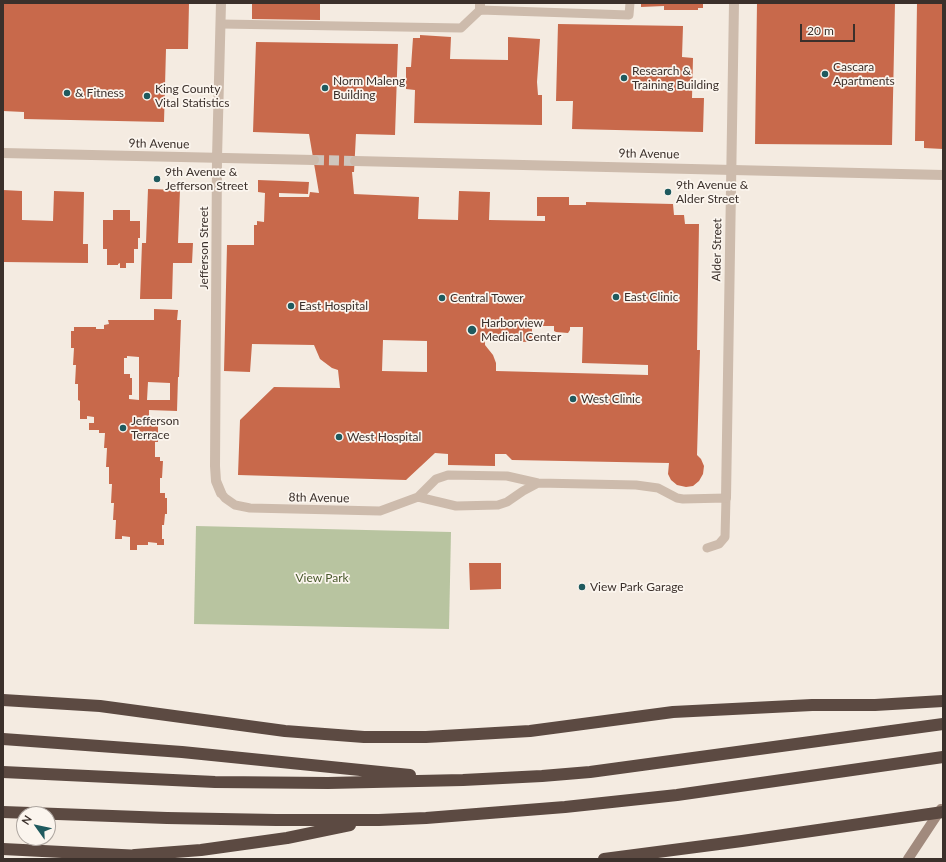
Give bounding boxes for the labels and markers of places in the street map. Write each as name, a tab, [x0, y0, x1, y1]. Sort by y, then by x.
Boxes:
place label: Cascara Apartments	[833, 60, 895, 88]
place label: Research & Training Building	[632, 64, 719, 92]
marker: Cascara Apartments	[820, 69, 830, 79]
marker: Research & Training Building	[619, 73, 629, 83]
place label: Norm Maleng Building	[333, 74, 405, 102]
place label: King County Vital Statistics	[155, 82, 230, 110]
marker: Norm Maleng Building	[320, 83, 330, 93]
place label: & Fitness	[75, 86, 124, 100]
marker: & Fitness	[62, 88, 72, 98]
marker: King County Vital Statistics	[142, 91, 152, 101]
place label: 9th Avenue & Jefferson Street	[165, 165, 248, 193]
marker: 9th Avenue & Jefferson Street	[152, 174, 162, 184]
place label: 9th Avenue & Alder Street	[676, 178, 748, 206]
marker: 9th Avenue & Alder Street	[663, 187, 673, 197]
place label: East Clinic	[624, 290, 678, 304]
place label: Central Tower	[450, 291, 524, 305]
marker: East Clinic	[611, 292, 621, 302]
marker: Central Tower	[437, 293, 447, 303]
place label: East Hospital	[299, 299, 368, 313]
marker: East Hospital	[286, 301, 296, 311]
place label: Harborview Medical Center	[481, 316, 561, 344]
marker: Harborview Medical Center	[466, 324, 478, 336]
place label: West Clinic	[581, 392, 641, 406]
marker: West Clinic	[568, 394, 578, 404]
place label: Jefferson Terrace	[131, 414, 179, 442]
marker: Jefferson Terrace	[118, 423, 128, 433]
place label: West Hospital	[347, 430, 421, 444]
marker: West Hospital	[334, 432, 344, 442]
place label: View Park Garage	[590, 580, 684, 594]
marker: View Park Garage	[577, 582, 587, 592]

